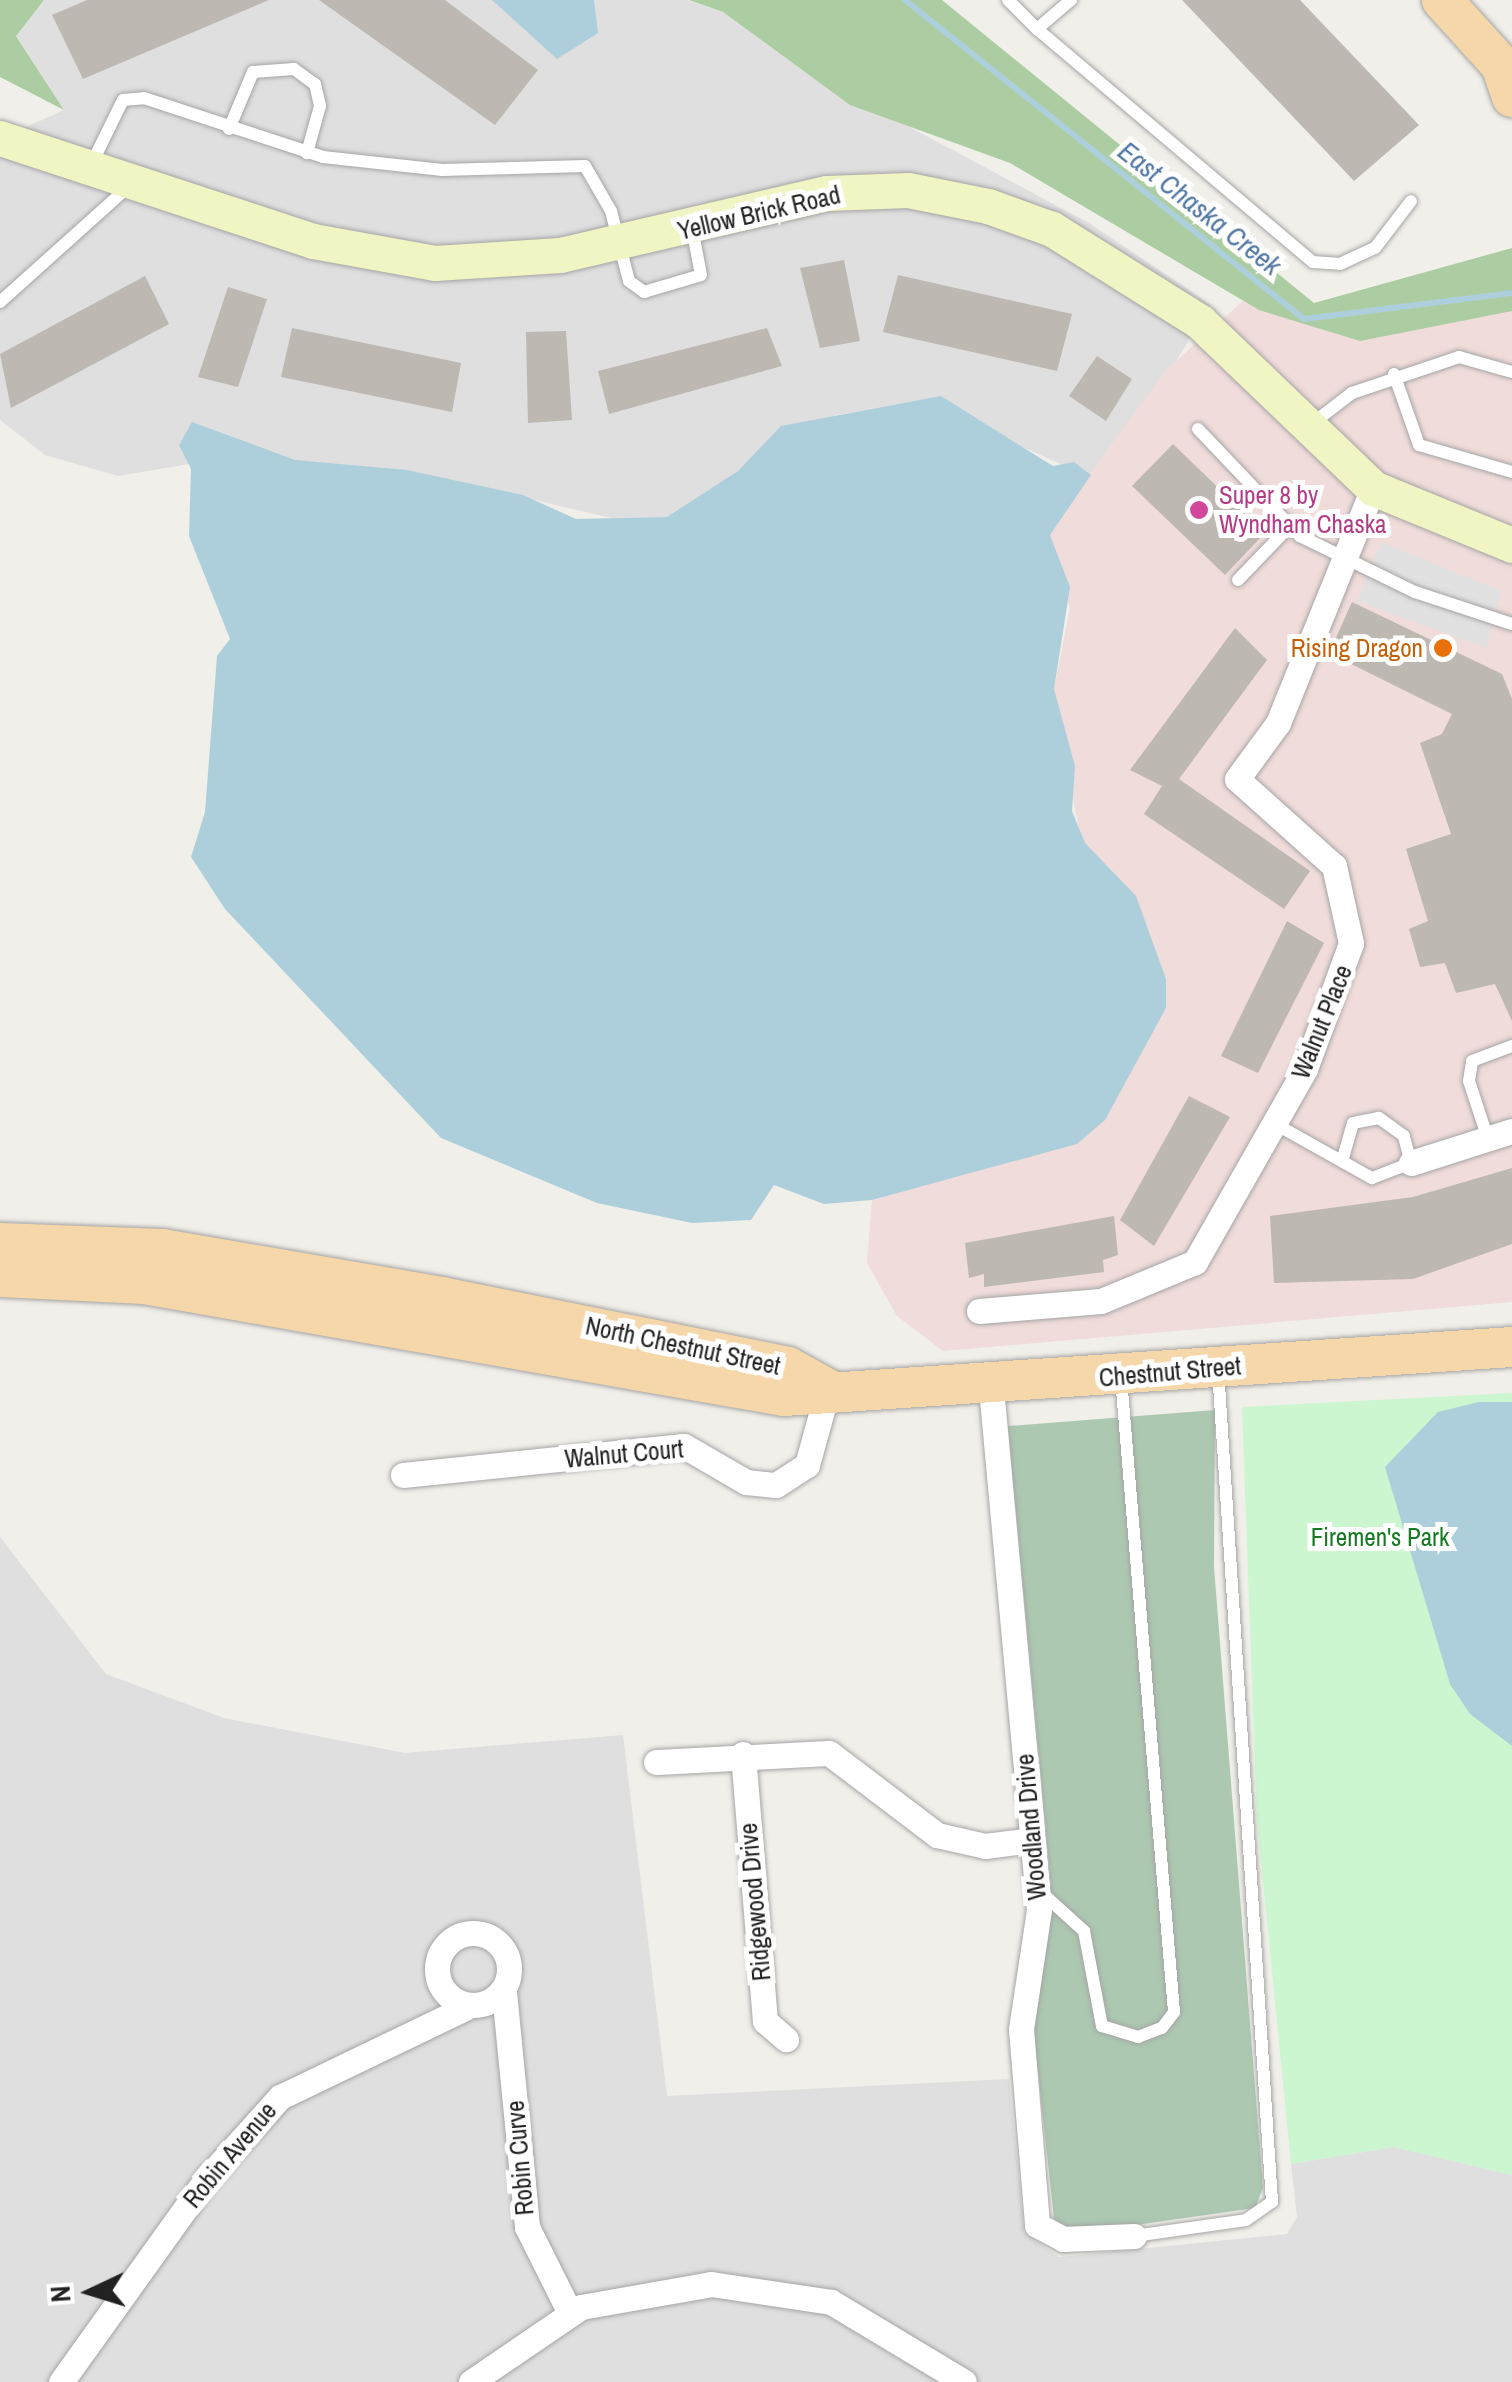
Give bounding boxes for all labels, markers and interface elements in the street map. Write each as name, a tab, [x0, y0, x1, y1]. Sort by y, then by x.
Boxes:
water label: East Chaska Creek	[1112, 134, 1288, 282]
street label: Yellow Brick Road	[675, 180, 843, 246]
place label: Super 8 by Wyndham Chaska	[1219, 481, 1386, 540]
marker: Super 8 by Wyndham Chaska	[1188, 499, 1210, 521]
place label: Rising Dragon	[1291, 633, 1423, 663]
marker: Rising Dragon	[1432, 637, 1454, 659]
street label: Walnut Place	[1286, 961, 1358, 1083]
street label: North Chestnut Street	[583, 1311, 783, 1381]
street label: Chestnut Street	[1098, 1351, 1242, 1393]
street label: Walnut Court	[563, 1434, 685, 1474]
park label: Firemen's Park	[1311, 1522, 1449, 1552]
street label: Woodland Drive	[1010, 1753, 1052, 1901]
street label: Ridgewood Drive	[733, 1822, 777, 1982]
street label: Robin Avenue	[177, 2096, 283, 2214]
street label: Robin Curve	[500, 2099, 540, 2217]
north arrow	[40, 2242, 140, 2342]
text: N	[41, 2285, 80, 2304]

